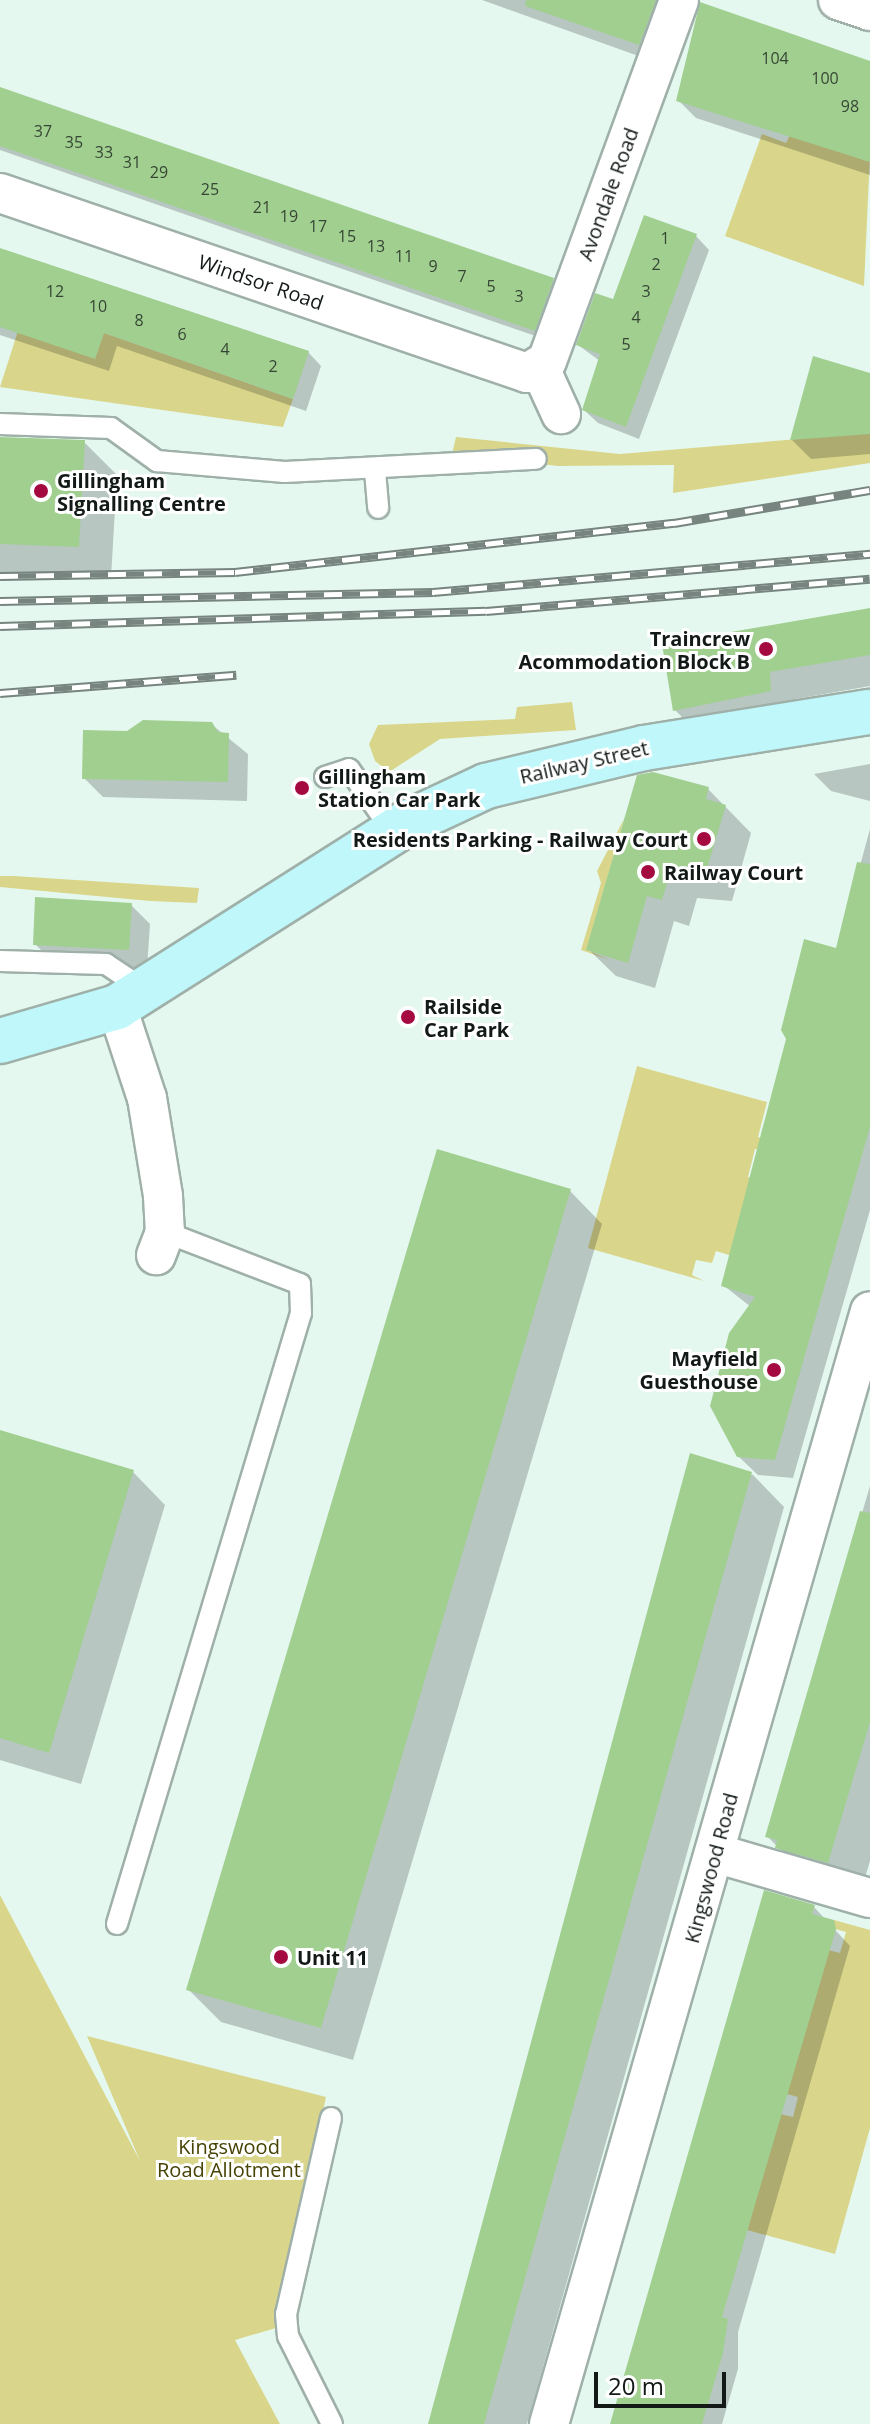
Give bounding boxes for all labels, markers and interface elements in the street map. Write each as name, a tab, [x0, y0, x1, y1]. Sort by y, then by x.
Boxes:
house number: 104	[761, 48, 789, 68]
house number: 100	[811, 68, 839, 88]
house number: 98	[841, 96, 859, 116]
house number: 37	[34, 121, 52, 141]
street label: Avondale Road	[573, 124, 643, 264]
house number: 35	[65, 132, 83, 152]
house number: 33	[95, 142, 113, 162]
house number: 31	[123, 152, 141, 172]
house number: 29	[150, 162, 168, 182]
house number: 25	[201, 179, 219, 199]
house number: 21	[253, 197, 271, 217]
house number: 19	[280, 206, 298, 226]
house number: 17	[309, 216, 327, 236]
house number: 15	[338, 226, 356, 246]
house number: 1	[660, 228, 670, 248]
house number: 13	[367, 236, 385, 256]
house number: 11	[395, 246, 413, 266]
street label: Windsor Road	[195, 249, 327, 315]
house number: 2	[651, 254, 661, 274]
house number: 9	[428, 256, 438, 276]
house number: 7	[457, 266, 467, 286]
house number: 5	[486, 276, 496, 296]
house number: 12	[46, 281, 64, 301]
house number: 3	[641, 281, 651, 301]
house number: 3	[514, 286, 524, 306]
house number: 10	[89, 296, 107, 316]
house number: 4	[631, 307, 641, 327]
house number: 8	[134, 310, 144, 330]
house number: 6	[177, 324, 187, 344]
house number: 5	[621, 334, 631, 354]
house number: 4	[220, 339, 230, 359]
house number: 2	[268, 356, 278, 376]
place label: Gillingham Signalling Centre	[57, 468, 226, 515]
marker: Gillingham Signalling Centre	[32, 482, 50, 500]
place label: Traincrew Acommodation Block B	[518, 626, 750, 673]
marker: Traincrew Acommodation Block B	[757, 640, 775, 658]
street label: Railway Street	[517, 736, 651, 788]
place label: Gillingham Station Car Park	[318, 764, 481, 811]
marker: Gillingham Station Car Park	[293, 779, 311, 797]
place label: Residents Parking - Railway Court	[353, 827, 688, 851]
marker: Residents Parking - Railway Court	[695, 830, 713, 848]
place label: Railway Court	[664, 860, 803, 884]
marker: Railway Court	[639, 863, 657, 881]
place label: Railside Car Park	[424, 994, 509, 1041]
marker: Railside Car Park	[399, 1008, 417, 1026]
place label: Mayfield Guesthouse	[640, 1346, 758, 1393]
marker: Mayfield Guesthouse	[765, 1361, 783, 1379]
street label: Kingswood Road	[679, 1790, 743, 1946]
place label: Unit 11	[297, 1945, 368, 1969]
marker: Unit 11	[272, 1948, 290, 1966]
park label: Kingswood Road Allotment	[157, 2134, 301, 2181]
scale bar	[598, 2356, 730, 2406]
text: 20 m	[608, 2369, 664, 2402]

